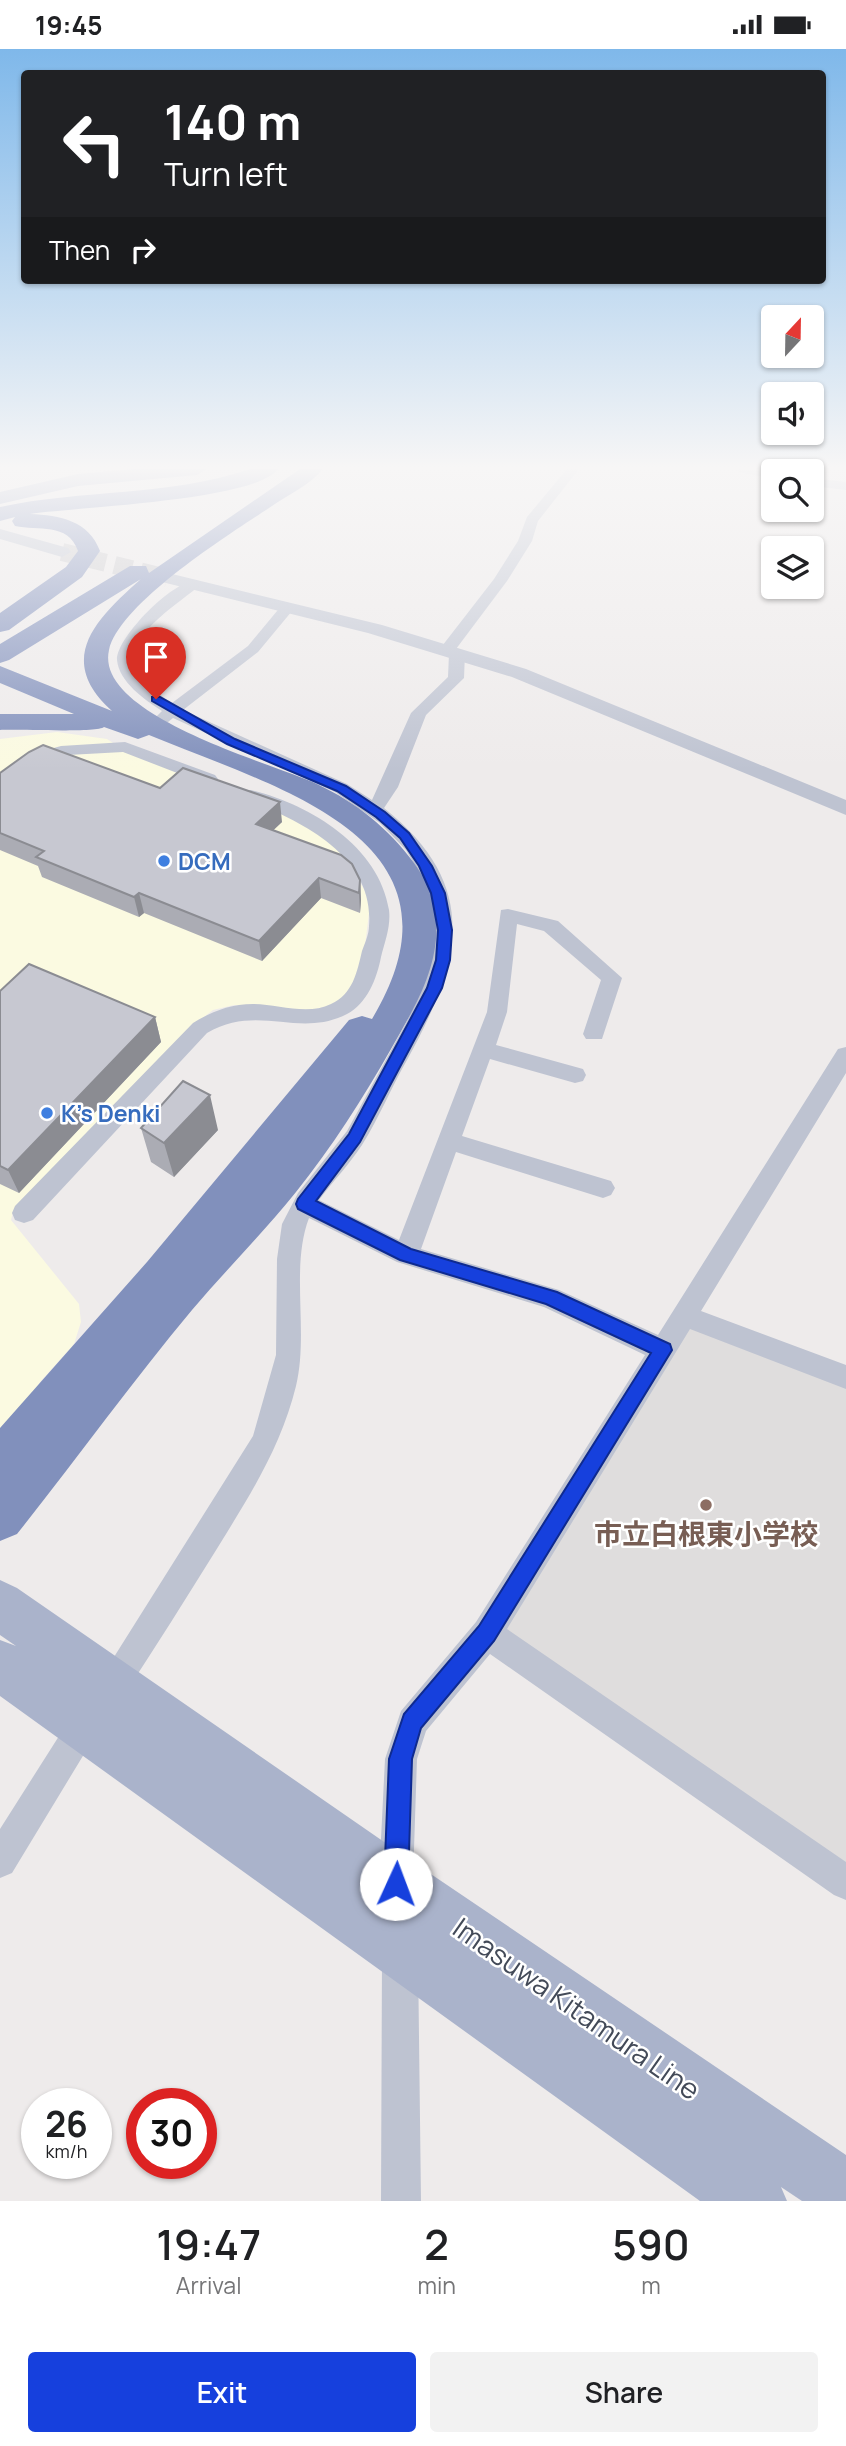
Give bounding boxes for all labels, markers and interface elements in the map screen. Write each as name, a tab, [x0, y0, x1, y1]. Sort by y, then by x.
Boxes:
text: 19:45	[35, 7, 103, 43]
text: 140 m	[164, 88, 301, 155]
icon: left	[49, 98, 140, 189]
text: Turn left	[164, 152, 288, 196]
icon: right	[124, 231, 162, 269]
text: Then	[49, 232, 110, 268]
north arrow	[761, 305, 824, 367]
map controls	[761, 305, 824, 599]
button: sound	[761, 382, 824, 445]
button: search	[761, 459, 824, 522]
button: layers	[761, 536, 824, 599]
pin	[126, 627, 186, 699]
icon: arrive	[137, 638, 175, 676]
place label: DCM	[178, 845, 231, 877]
marker: DCM	[156, 853, 172, 869]
place label: K's Denki	[61, 1097, 160, 1129]
marker: K's Denki	[39, 1105, 55, 1121]
marker: 市立白根東小学校	[698, 1497, 714, 1513]
place label: 市立白根東小学校	[594, 1514, 818, 1552]
position arrow	[359, 1847, 433, 1921]
street label: Imasuwa Kitamura Line	[446, 1908, 708, 2108]
speed limit sign: 30	[126, 2088, 217, 2179]
text: 26	[45, 2100, 88, 2148]
text: km/h	[46, 2139, 87, 2163]
text: 19:47	[156, 2215, 261, 2273]
text: 2	[424, 2215, 449, 2273]
text: 590	[612, 2215, 690, 2273]
text: Arrival	[176, 2269, 242, 2301]
text: min	[417, 2269, 456, 2301]
text: m	[641, 2269, 661, 2301]
button: Exit	[28, 2352, 416, 2432]
button: Share	[430, 2352, 818, 2432]

